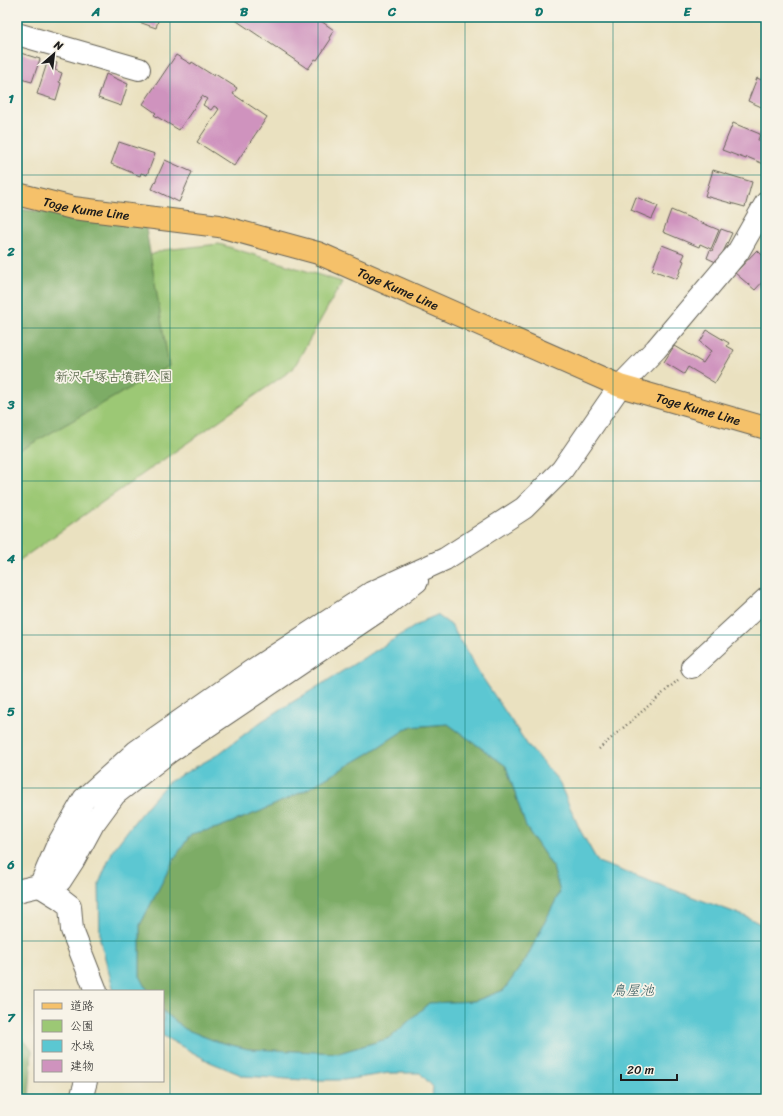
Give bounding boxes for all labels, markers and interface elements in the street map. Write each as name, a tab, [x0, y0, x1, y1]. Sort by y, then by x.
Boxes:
text: A	[91, 0, 100, 23]
text: B	[240, 0, 249, 23]
text: C	[387, 0, 397, 23]
text: D	[535, 0, 543, 23]
text: E	[683, 0, 692, 23]
north arrow	[34, 34, 74, 74]
text: N	[50, 35, 67, 56]
text: 1	[8, 87, 14, 110]
street label: Toge Kume Line	[41, 190, 131, 227]
text: 2	[6, 240, 15, 263]
street label: Toge Kume Line	[353, 261, 442, 317]
park label: 新沢千塚古墳群公園	[55, 365, 173, 388]
street label: Toge Kume Line	[653, 386, 743, 432]
text: 3	[6, 393, 15, 416]
text: 4	[6, 547, 16, 570]
text: 5	[7, 700, 15, 723]
text: 6	[6, 853, 15, 876]
water label: 鳥屋池	[612, 978, 655, 1003]
legend	[34, 990, 164, 1082]
text: 道路	[70, 995, 94, 1017]
text: 7	[7, 1006, 16, 1029]
text: 公園	[70, 1015, 94, 1037]
text: 水域	[70, 1035, 94, 1057]
text: 建物	[70, 1055, 94, 1077]
scale bar	[621, 1056, 677, 1082]
text: 20 m	[627, 1059, 654, 1081]

